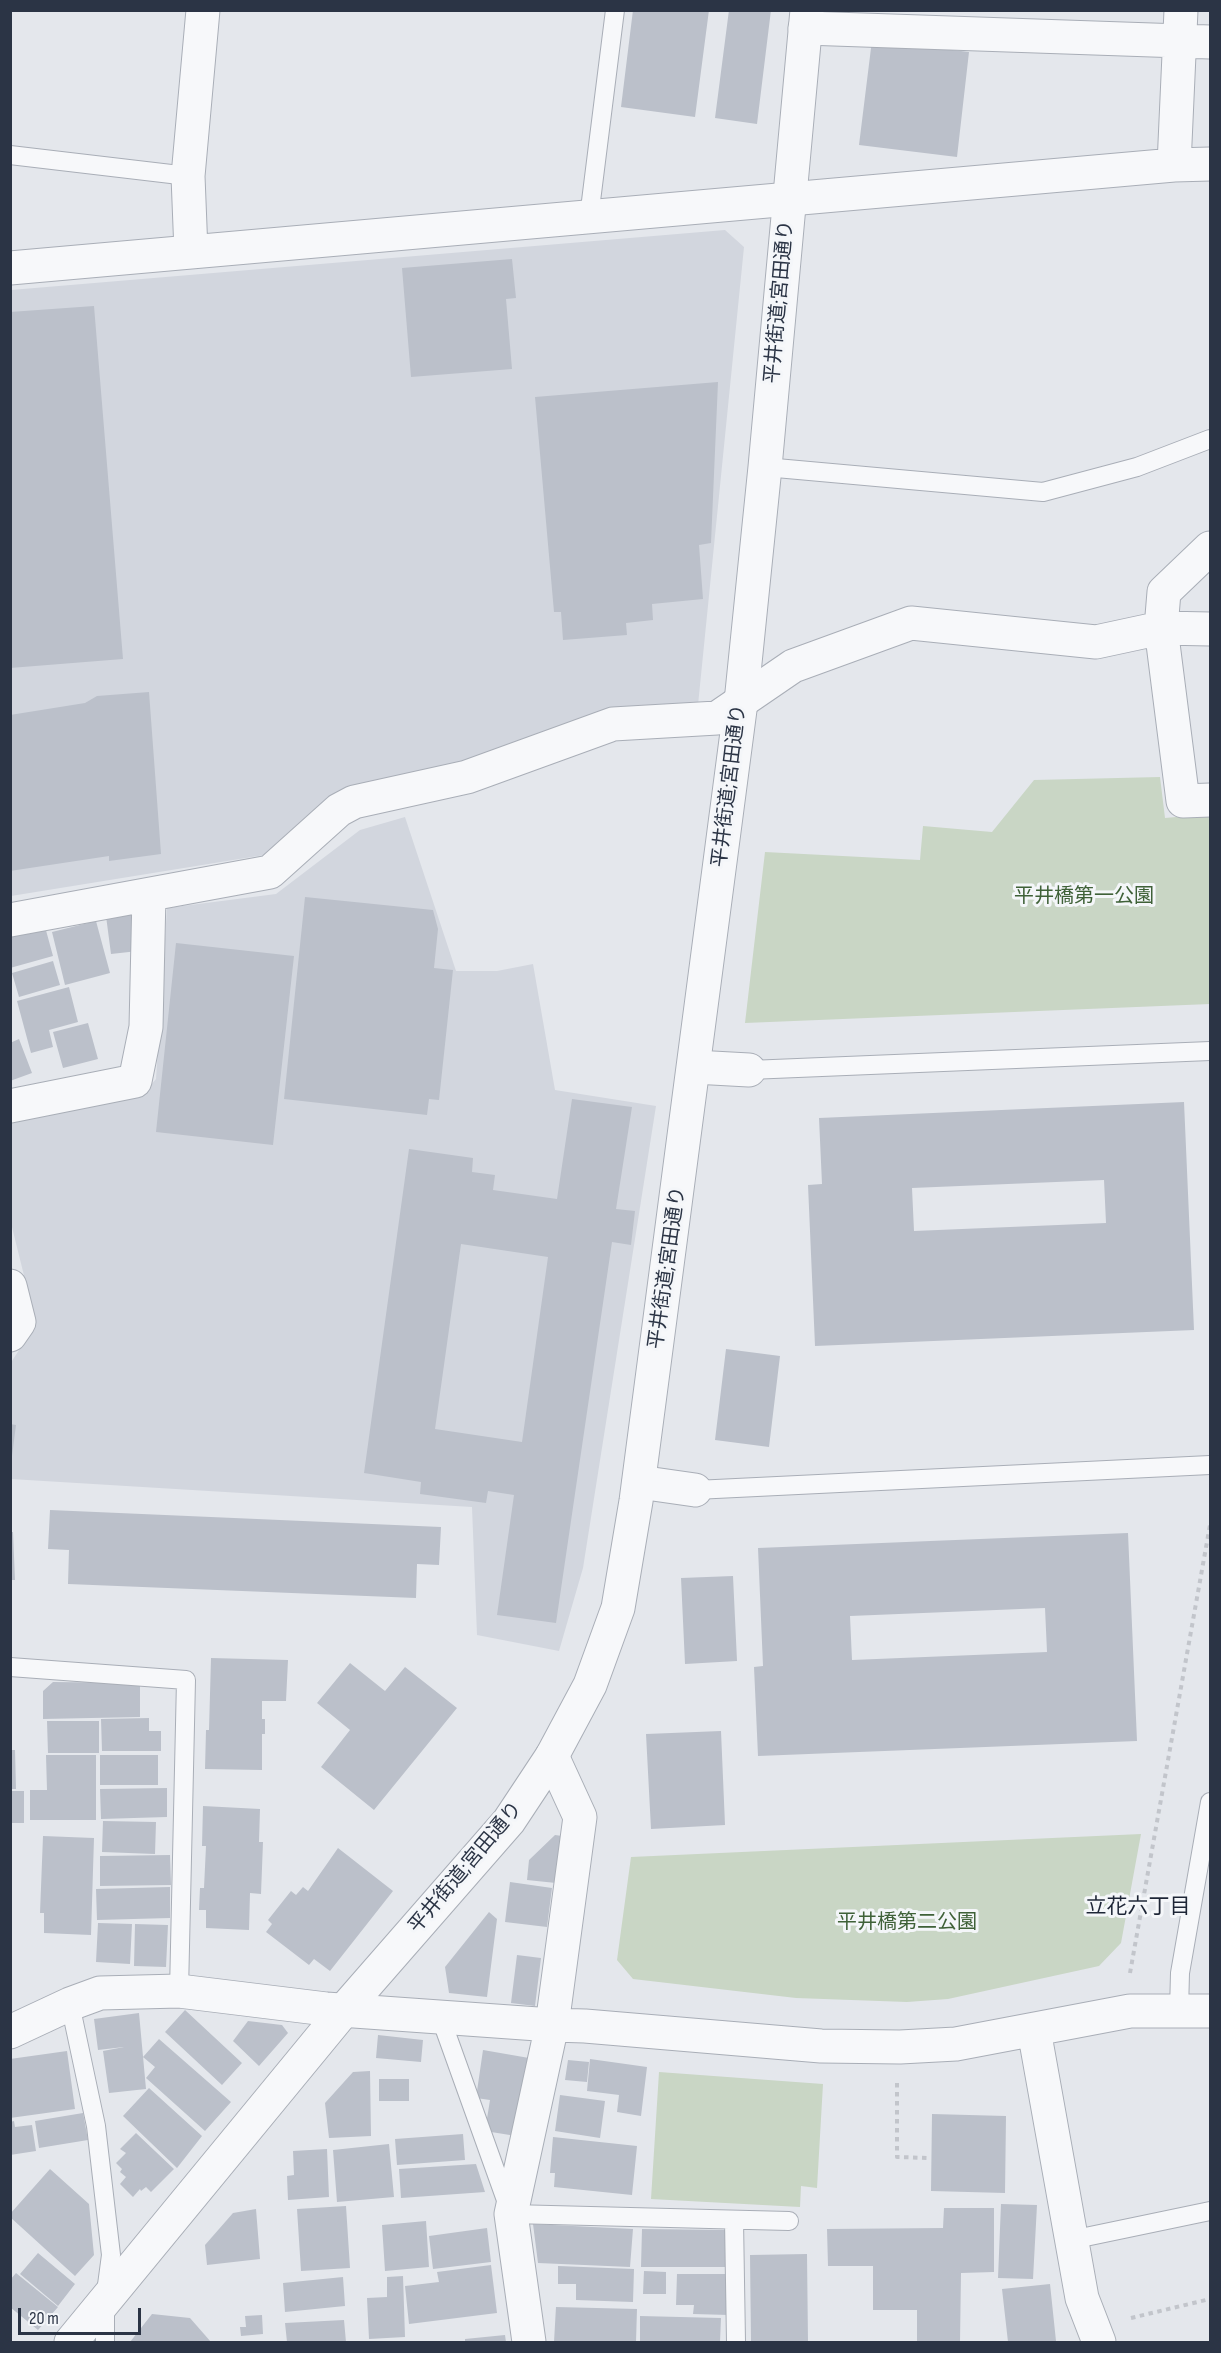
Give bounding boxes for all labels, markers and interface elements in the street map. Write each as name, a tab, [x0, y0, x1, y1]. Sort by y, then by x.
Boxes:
street label: 平井街道;宮田通り	[761, 219, 799, 385]
street label: 平井街道;宮田通り	[708, 703, 752, 869]
park label: 平井橋第一公園	[1014, 885, 1154, 909]
street label: 平井街道;宮田通り	[645, 1185, 691, 1351]
street label: 平井街道;宮田通り	[404, 1798, 528, 1938]
district label: 立花六丁目	[1086, 1895, 1190, 1921]
park label: 平井橋第二公園	[837, 1911, 977, 1935]
scale bar	[21, 2296, 144, 2334]
text: 20 m	[29, 2308, 59, 2329]

